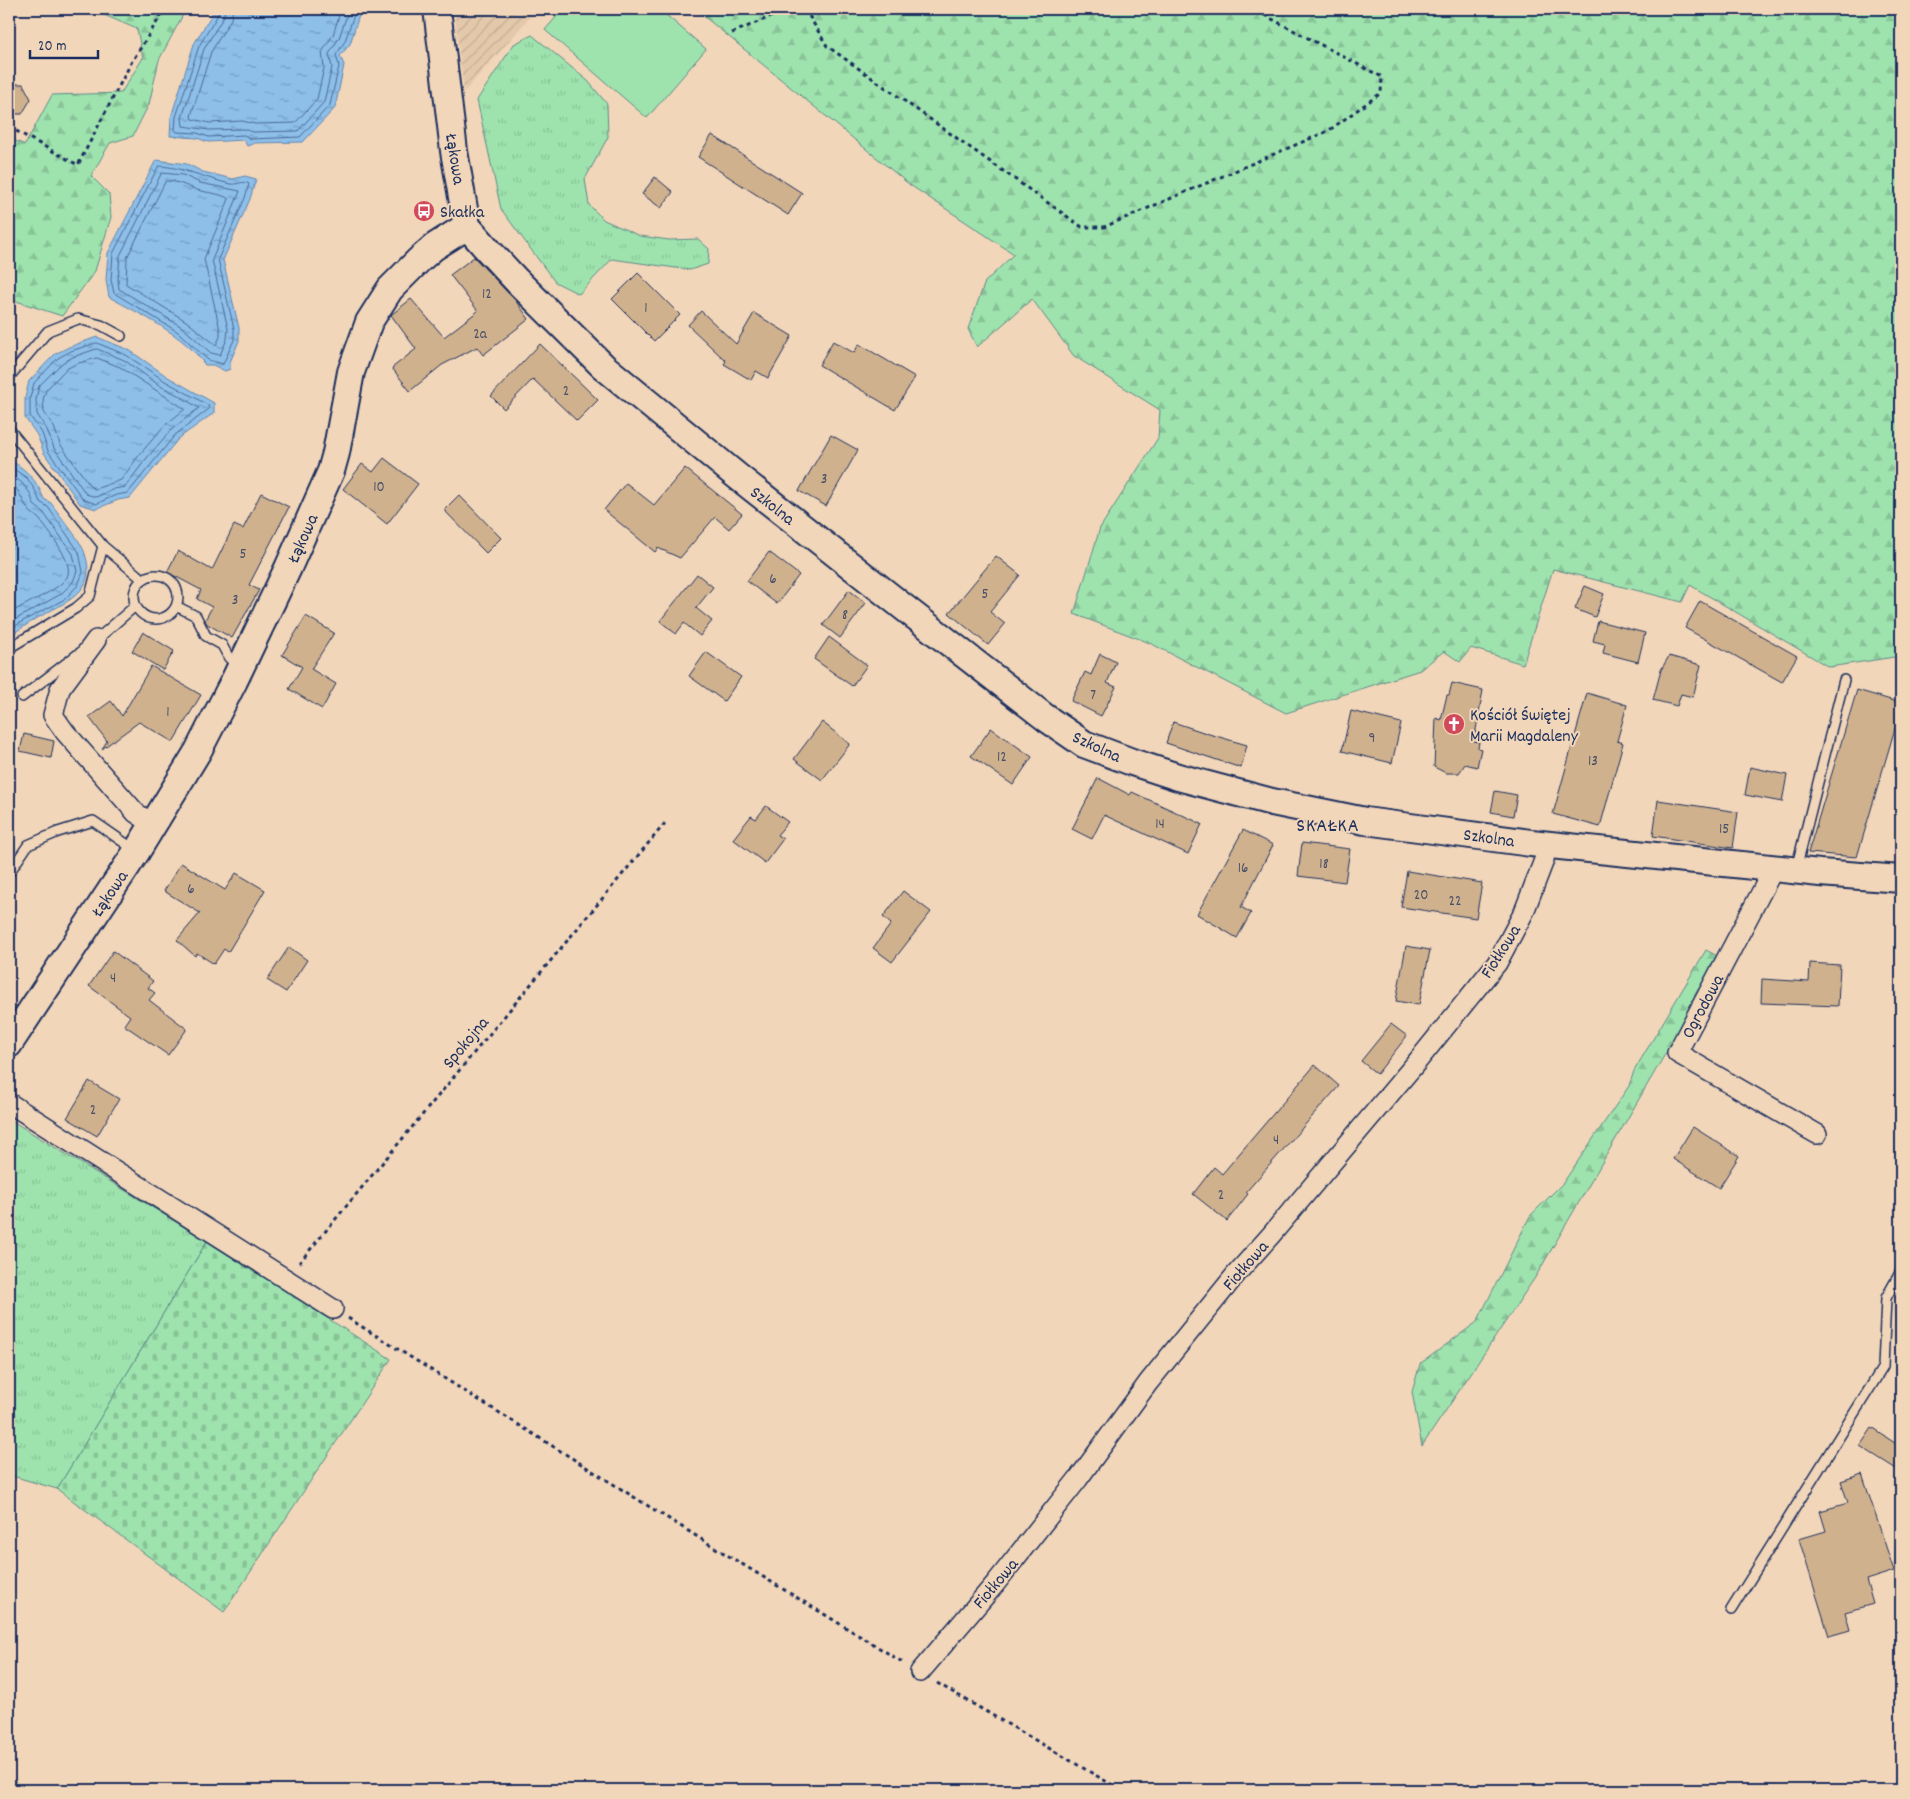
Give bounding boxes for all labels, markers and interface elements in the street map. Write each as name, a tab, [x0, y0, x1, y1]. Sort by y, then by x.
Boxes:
scale bar	[30, 28, 98, 60]
text: 20 m	[38, 36, 66, 58]
street label: Łąkowa	[437, 131, 470, 187]
bus stop icon: Skałka	[412, 199, 436, 223]
place label: Skałka	[440, 201, 485, 226]
house number: 12	[482, 284, 492, 306]
house number: 1	[644, 298, 648, 320]
house number: 2a	[473, 324, 488, 346]
house number: 2	[563, 381, 569, 403]
house number: 3	[821, 469, 827, 491]
house number: 10	[373, 477, 385, 499]
street label: Szkolna	[744, 481, 800, 533]
street label: Łąkowa	[282, 510, 326, 568]
house number: 5	[240, 544, 247, 566]
house number: 6	[769, 569, 777, 591]
house number: 5	[982, 584, 989, 606]
house number: 3	[232, 590, 238, 612]
house number: 8	[842, 605, 848, 627]
house number: 7	[1090, 685, 1096, 707]
house number: 1	[166, 702, 170, 724]
place label: Kościół Świętej Marii Magdaleny	[1470, 704, 1579, 750]
church icon: Kościół Świętej Marii Magdaleny	[1442, 712, 1466, 736]
street label: Szkolna	[1067, 726, 1125, 771]
house number: 9	[1369, 728, 1375, 750]
house number: 12	[997, 747, 1007, 769]
house number: 13	[1588, 751, 1598, 773]
district label: SKAŁKA	[1296, 813, 1360, 841]
house number: 14	[1155, 814, 1165, 836]
house number: 15	[1719, 819, 1729, 841]
street label: Szkolna	[1462, 824, 1516, 855]
house number: 18	[1319, 854, 1329, 876]
house number: 16	[1238, 858, 1248, 880]
street label: Łąkowa	[86, 866, 136, 923]
house number: 6	[187, 879, 195, 901]
house number: 20	[1414, 885, 1428, 907]
house number: 22	[1448, 891, 1462, 913]
street label: Fiołkowa	[1476, 920, 1529, 984]
house number: 4	[110, 968, 116, 990]
street label: Ogrodowa	[1677, 970, 1732, 1044]
street label: Spokojna	[438, 1012, 496, 1075]
house number: 2	[90, 1100, 96, 1122]
house number: 4	[1273, 1130, 1279, 1152]
house number: 2	[1218, 1185, 1224, 1207]
street label: Fiołkowa	[1218, 1236, 1276, 1297]
street label: Fiołkowa	[968, 1553, 1026, 1615]

